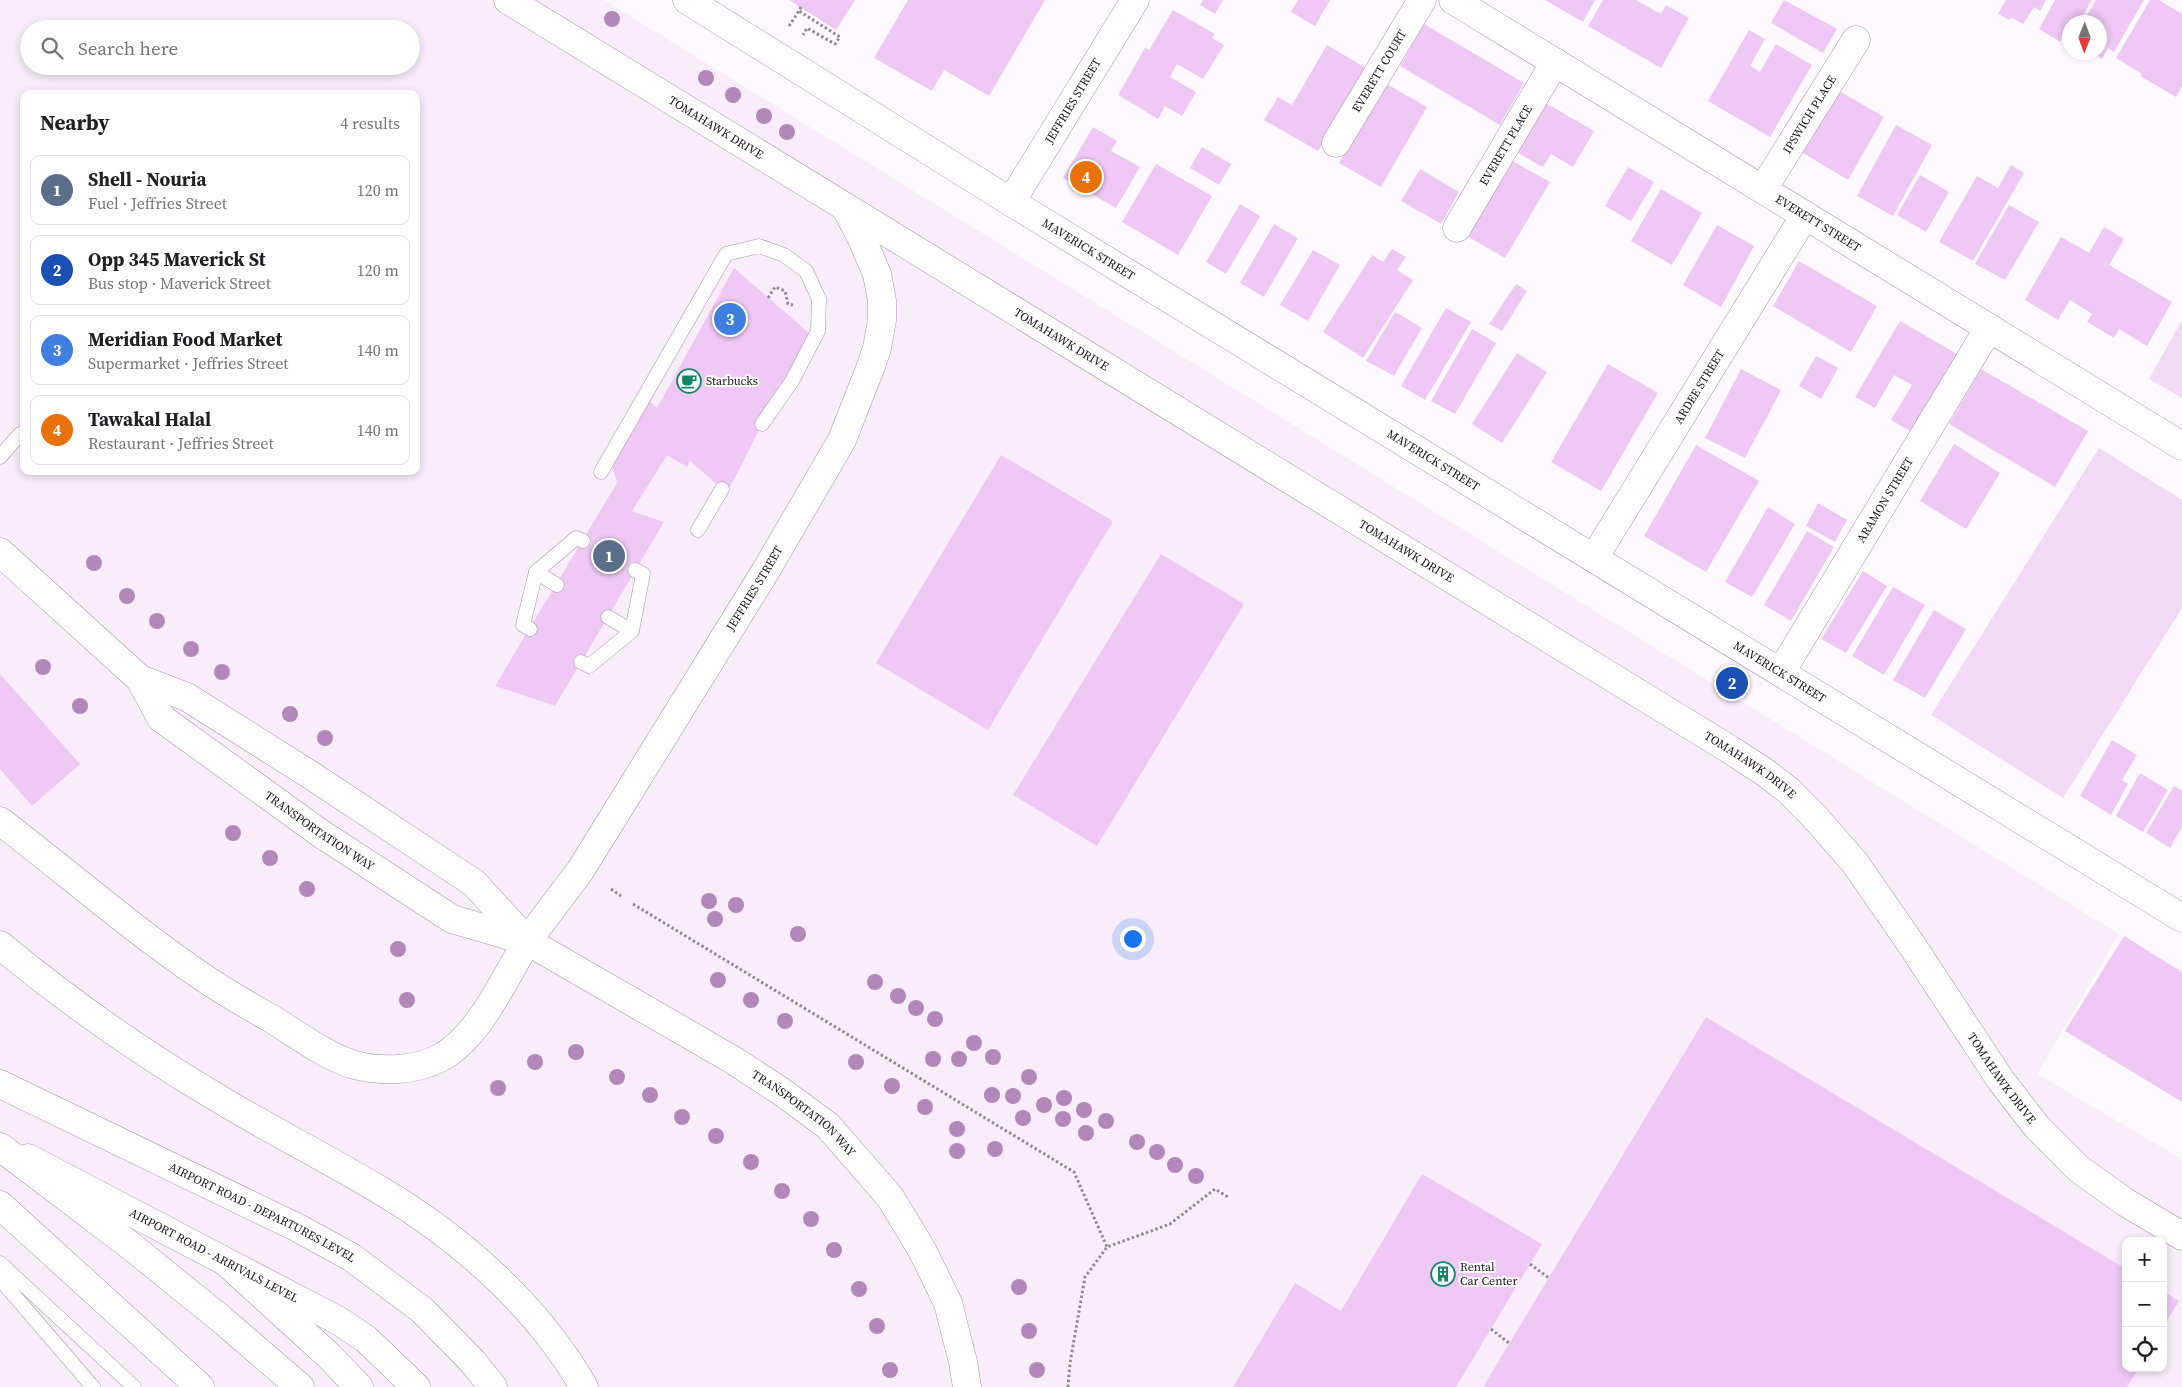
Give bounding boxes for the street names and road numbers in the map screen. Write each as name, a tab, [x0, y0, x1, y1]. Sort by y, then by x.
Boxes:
street label: EVERETT COURT	[1348, 26, 1411, 115]
street label: JEFFRIES STREET	[1041, 55, 1105, 147]
street label: IPSWICH PLACE	[1779, 72, 1840, 157]
street label: TOMAHAWK DRIVE	[666, 92, 766, 163]
street label: EVERETT PLACE	[1476, 102, 1536, 189]
street label: EVERETT STREET	[1772, 191, 1864, 256]
street label: MAVERICK STREET	[1039, 215, 1139, 284]
street label: TOMAHAWK DRIVE	[1011, 304, 1112, 375]
street label: ARDEE STREET	[1670, 346, 1729, 427]
street label: MAVERICK STREET	[1384, 426, 1483, 495]
street label: ARAMON STREET	[1853, 454, 1917, 546]
street label: TOMAHAWK DRIVE	[1356, 516, 1457, 586]
street label: JEFFRIES STREET	[722, 542, 787, 635]
street label: MAVERICK STREET	[1730, 638, 1830, 707]
street label: TOMAHAWK DRIVE	[1701, 728, 1800, 802]
street label: TRANSPORTATION WAY	[261, 788, 378, 875]
street label: TOMAHAWK DRIVE	[1964, 1030, 2040, 1127]
street label: TRANSPORTATION WAY	[749, 1066, 859, 1160]
street label: AIRPORT ROAD - DEPARTURES LEVEL	[166, 1159, 359, 1266]
street label: AIRPORT ROAD - ARRIVALS LEVEL	[127, 1205, 301, 1306]

